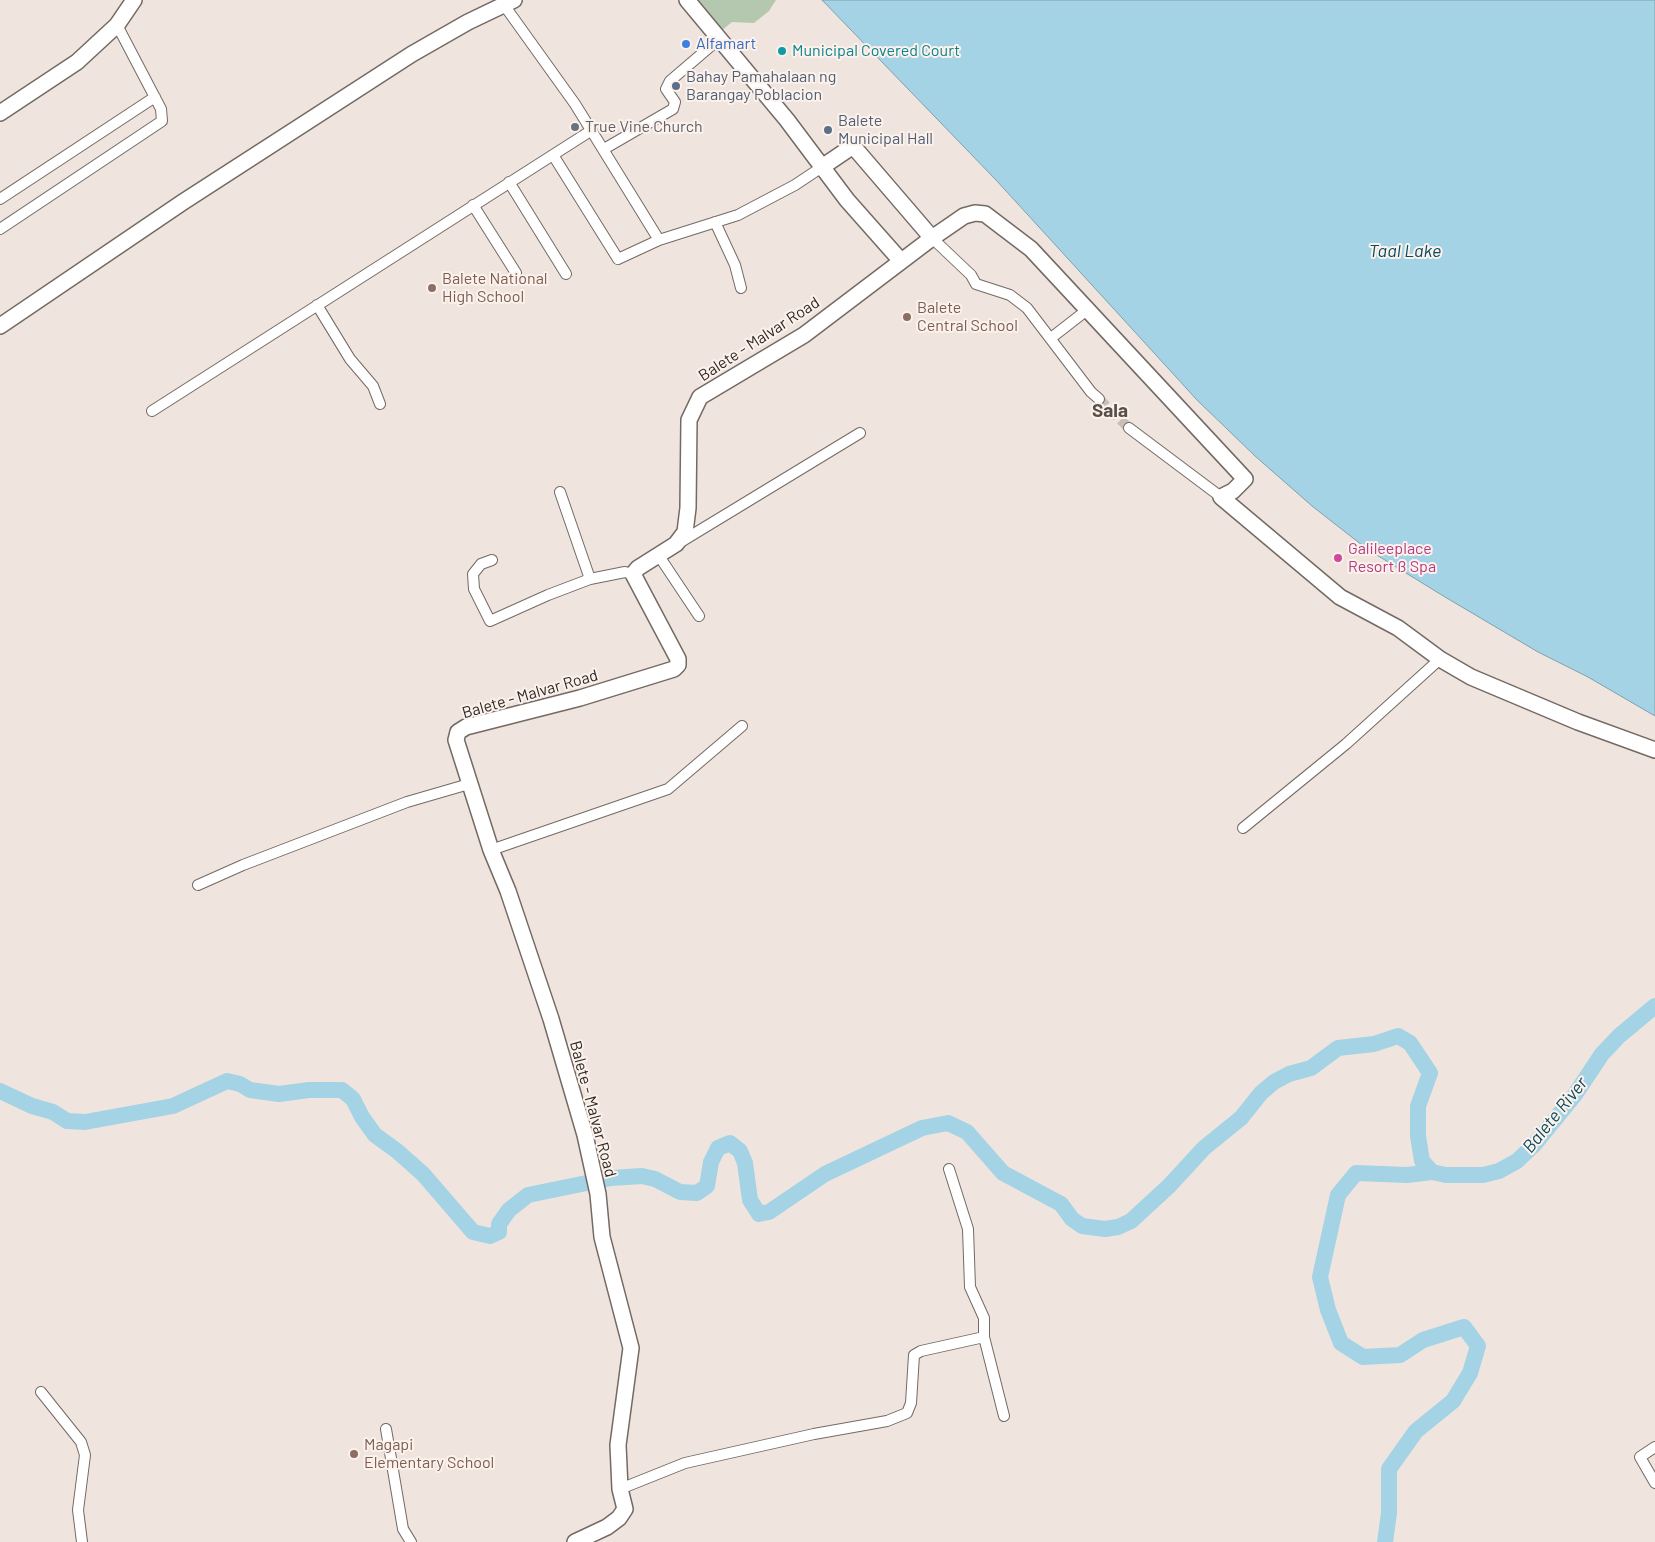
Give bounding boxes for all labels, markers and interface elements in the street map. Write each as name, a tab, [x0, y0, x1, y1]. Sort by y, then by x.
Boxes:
place label: Alfamart	[696, 34, 756, 54]
marker: Alfamart	[680, 38, 692, 50]
place label: Municipal Covered Court	[792, 41, 960, 61]
marker: Municipal Covered Court	[776, 45, 788, 57]
place label: Bahay Pamahalaan ng Barangay Poblacion	[686, 67, 836, 105]
marker: Bahay Pamahalaan ng Barangay Poblacion	[670, 80, 682, 92]
place label: Balete Municipal Hall	[838, 111, 933, 149]
place label: True Vine Church	[585, 117, 703, 137]
marker: True Vine Church	[569, 121, 581, 133]
marker: Balete Municipal Hall	[822, 124, 834, 136]
water label: Taal Lake	[1369, 240, 1441, 262]
place label: Balete National High School	[442, 269, 548, 307]
marker: Balete National High School	[426, 282, 438, 294]
street label: Balete - Malvar Road	[695, 293, 823, 385]
place label: Balete Central School	[917, 298, 1018, 336]
marker: Balete Central School	[901, 311, 913, 323]
district label: Sala	[1092, 400, 1128, 422]
place label: Galileeplace Resort ß Spa	[1348, 539, 1436, 577]
marker: Galileeplace Resort ß Spa	[1332, 552, 1344, 564]
street label: Balete - Malvar Road	[460, 665, 600, 723]
street label: Balete - Malvar Road	[566, 1039, 620, 1179]
water label: Balete River	[1518, 1073, 1592, 1157]
place label: Magapi Elementary School	[364, 1435, 494, 1473]
marker: Magapi Elementary School	[348, 1448, 360, 1460]

